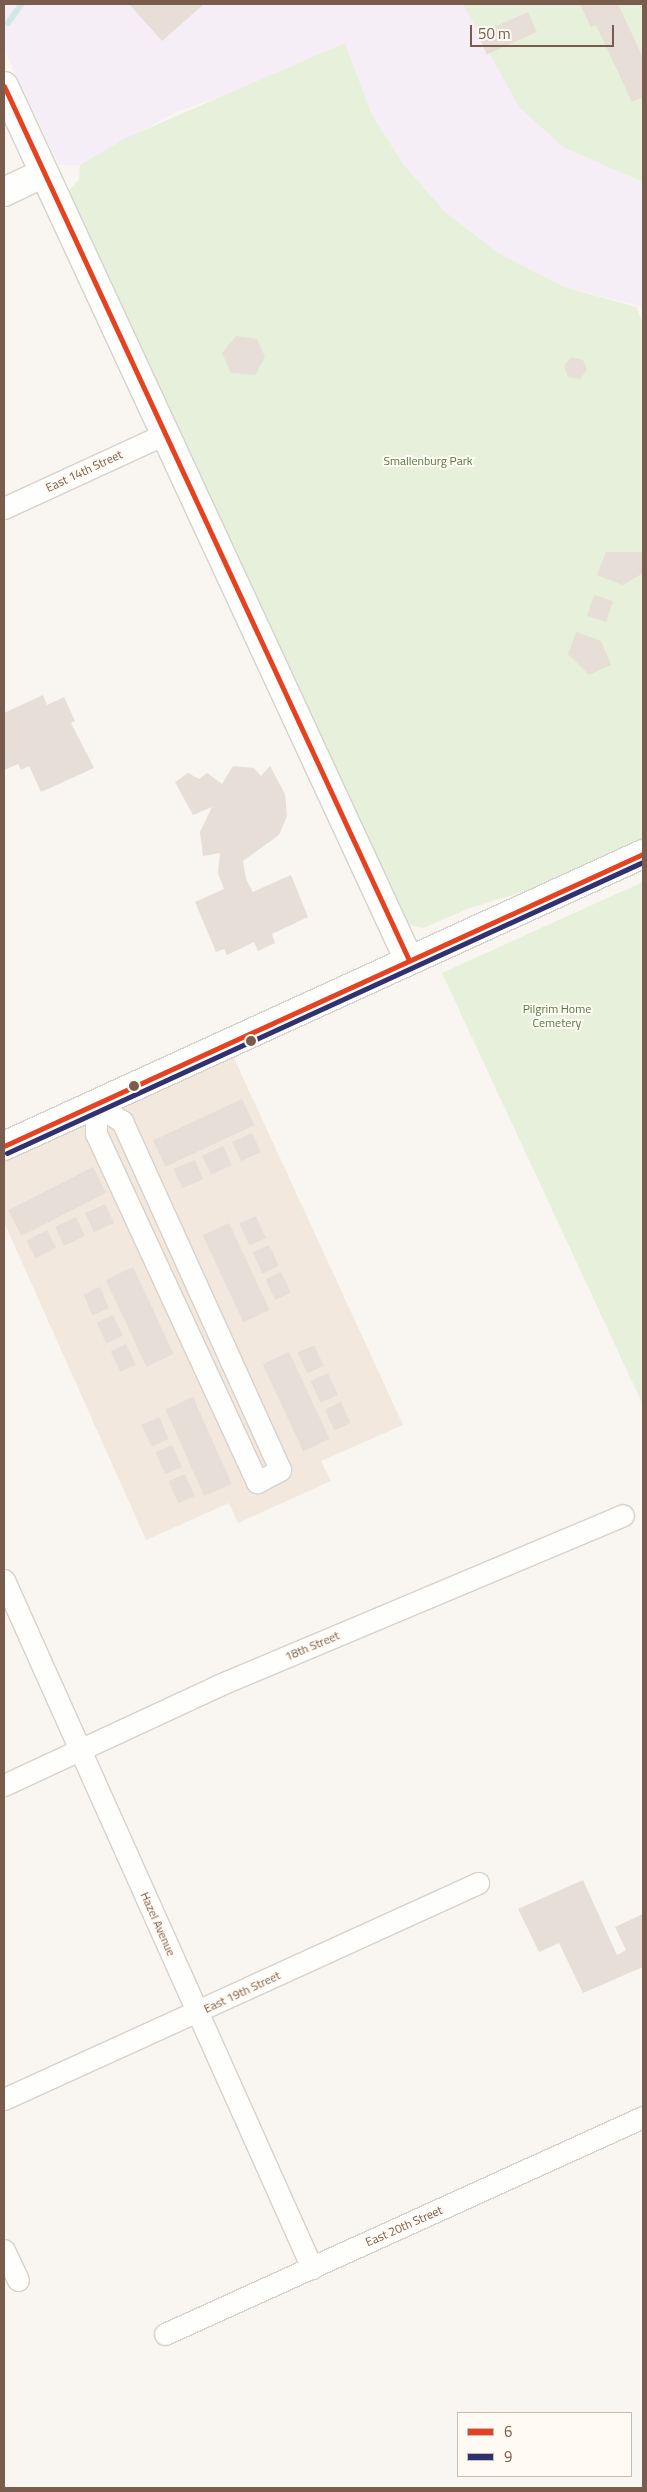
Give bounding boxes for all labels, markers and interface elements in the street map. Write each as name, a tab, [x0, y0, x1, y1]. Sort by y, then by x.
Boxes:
scale bar	[472, 15, 616, 47]
text: 50 m	[478, 22, 511, 45]
street label: East 14th Street	[43, 447, 125, 495]
park label: Smallenburg Park	[383, 454, 473, 468]
park label: Pilgrim Home Cemetery	[523, 1002, 591, 1030]
unlabelled marker	[246, 1036, 256, 1046]
unlabelled marker	[129, 1081, 139, 1091]
street label: 18th Street	[283, 1628, 341, 1664]
street label: Hazel Avenue	[137, 1890, 179, 1958]
street label: East 19th Street	[201, 1968, 283, 2016]
street label: East 20th Street	[363, 2203, 445, 2249]
legend	[457, 2412, 632, 2477]
text: 6	[504, 2420, 512, 2443]
text: 9	[504, 2445, 512, 2468]

